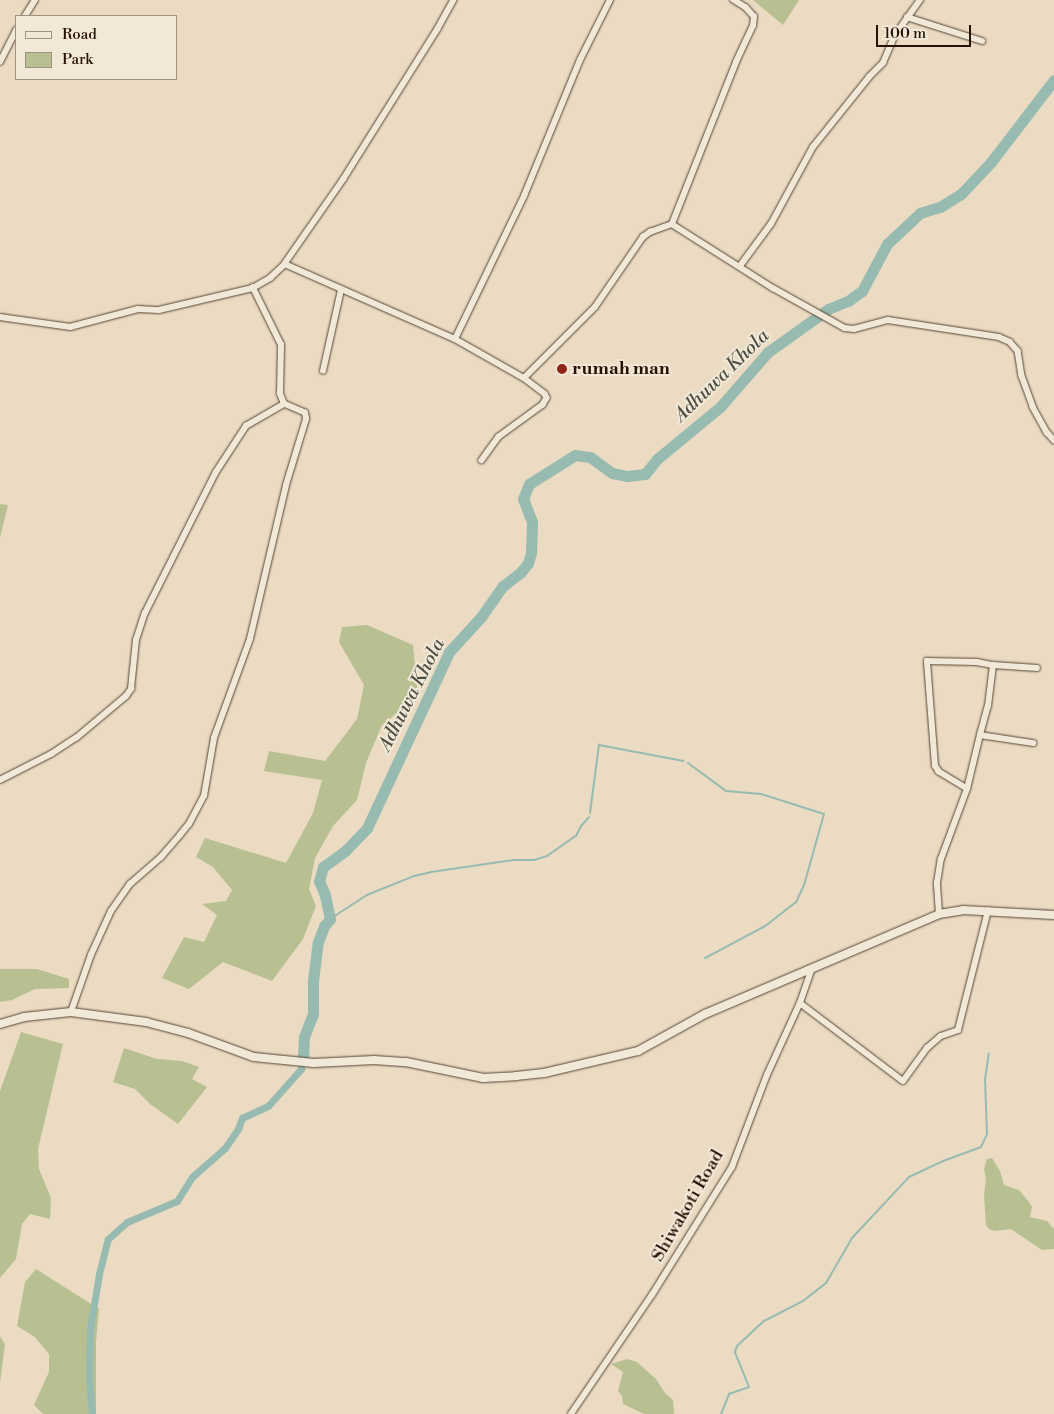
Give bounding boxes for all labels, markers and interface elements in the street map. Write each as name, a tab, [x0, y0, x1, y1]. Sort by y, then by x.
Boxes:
legend	[15, 15, 178, 80]
scale bar	[879, 15, 974, 47]
text: 100 m	[884, 24, 926, 43]
text: Road	[62, 25, 97, 44]
text: Park	[62, 50, 93, 69]
water label: Adhuwa Khola	[670, 325, 774, 427]
place label: rumah man	[572, 358, 670, 380]
marker: rumah man	[556, 363, 568, 375]
water label: Adhuwa Khola	[374, 635, 450, 755]
street label: Shiwakoti Road	[647, 1146, 729, 1266]

